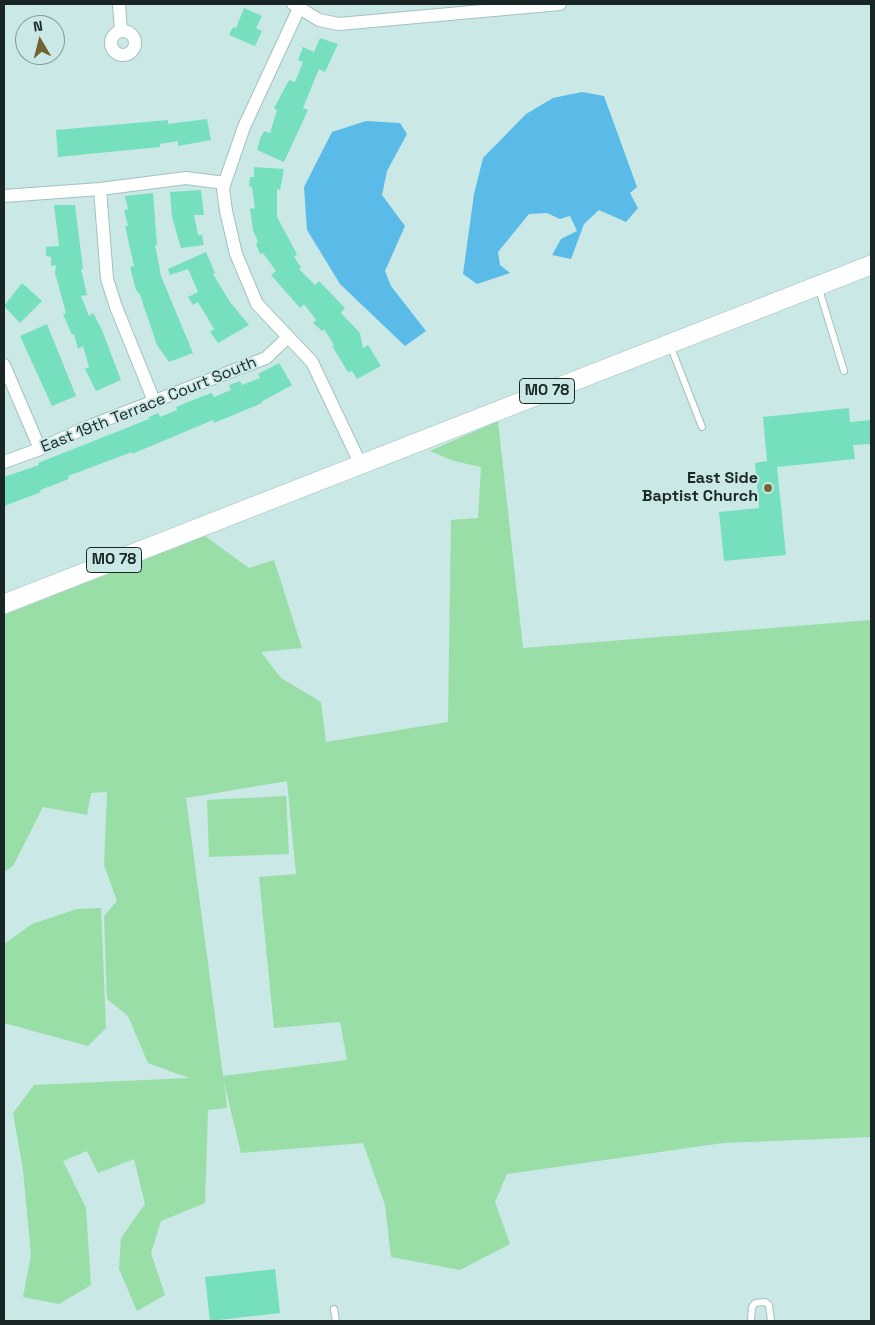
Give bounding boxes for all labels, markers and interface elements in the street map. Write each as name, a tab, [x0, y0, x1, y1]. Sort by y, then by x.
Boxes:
north arrow	[15, 15, 65, 65]
text: N	[32, 17, 44, 36]
street label: East 19th Terrace Court South	[38, 353, 260, 457]
road number: MO 78	[520, 378, 574, 404]
place label: East Side Baptist Church	[642, 469, 758, 507]
marker: East Side Baptist Church	[762, 482, 774, 494]
road number: MO 78	[86, 548, 142, 572]

